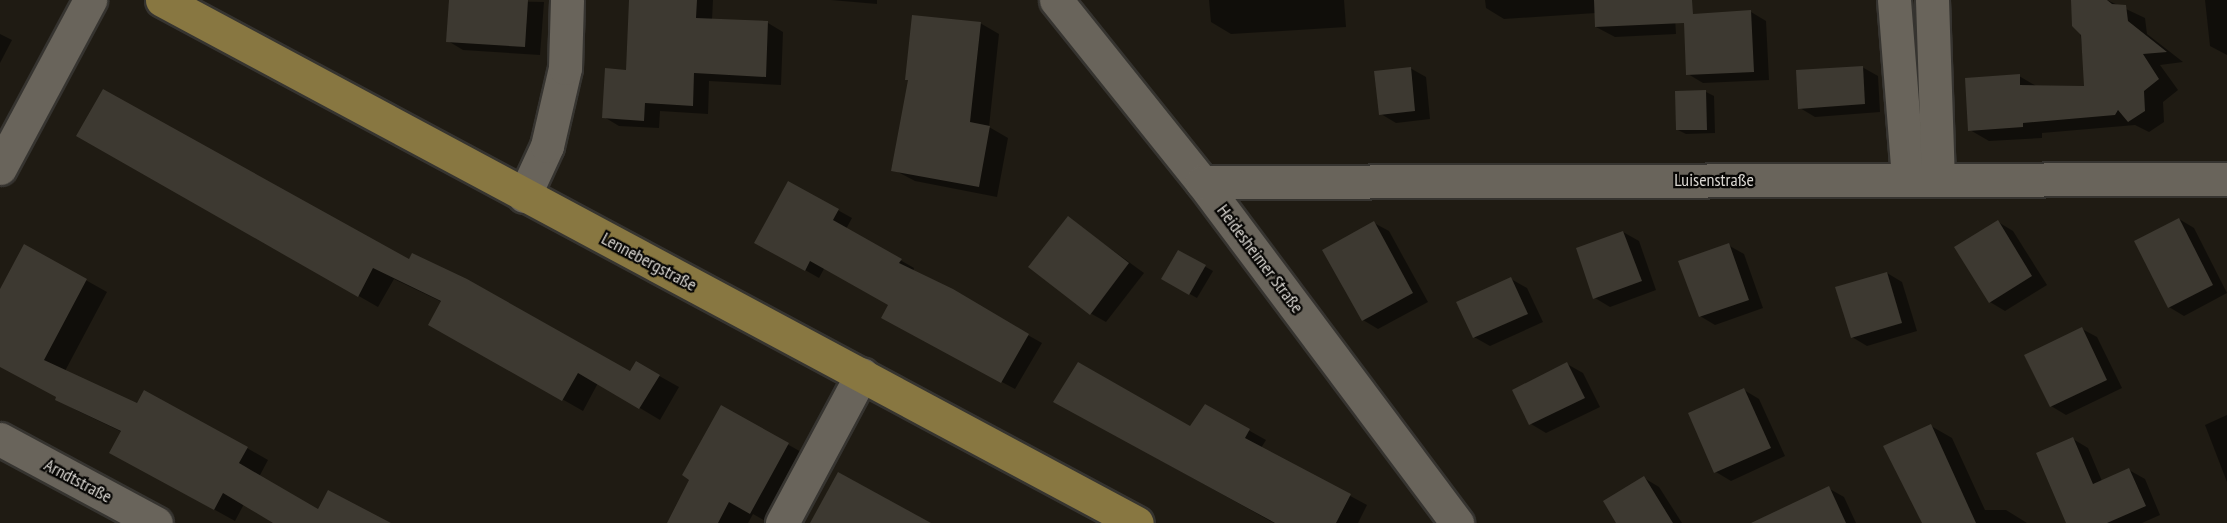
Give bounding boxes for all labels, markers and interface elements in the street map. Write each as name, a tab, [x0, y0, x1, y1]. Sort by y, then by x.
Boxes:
street label: Luisenstraße	[1674, 169, 1754, 191]
street label: Heidesheimer Straße	[1212, 200, 1308, 318]
street label: Lennebergstraße	[598, 228, 700, 296]
street label: Arndtstraße	[40, 454, 116, 508]

